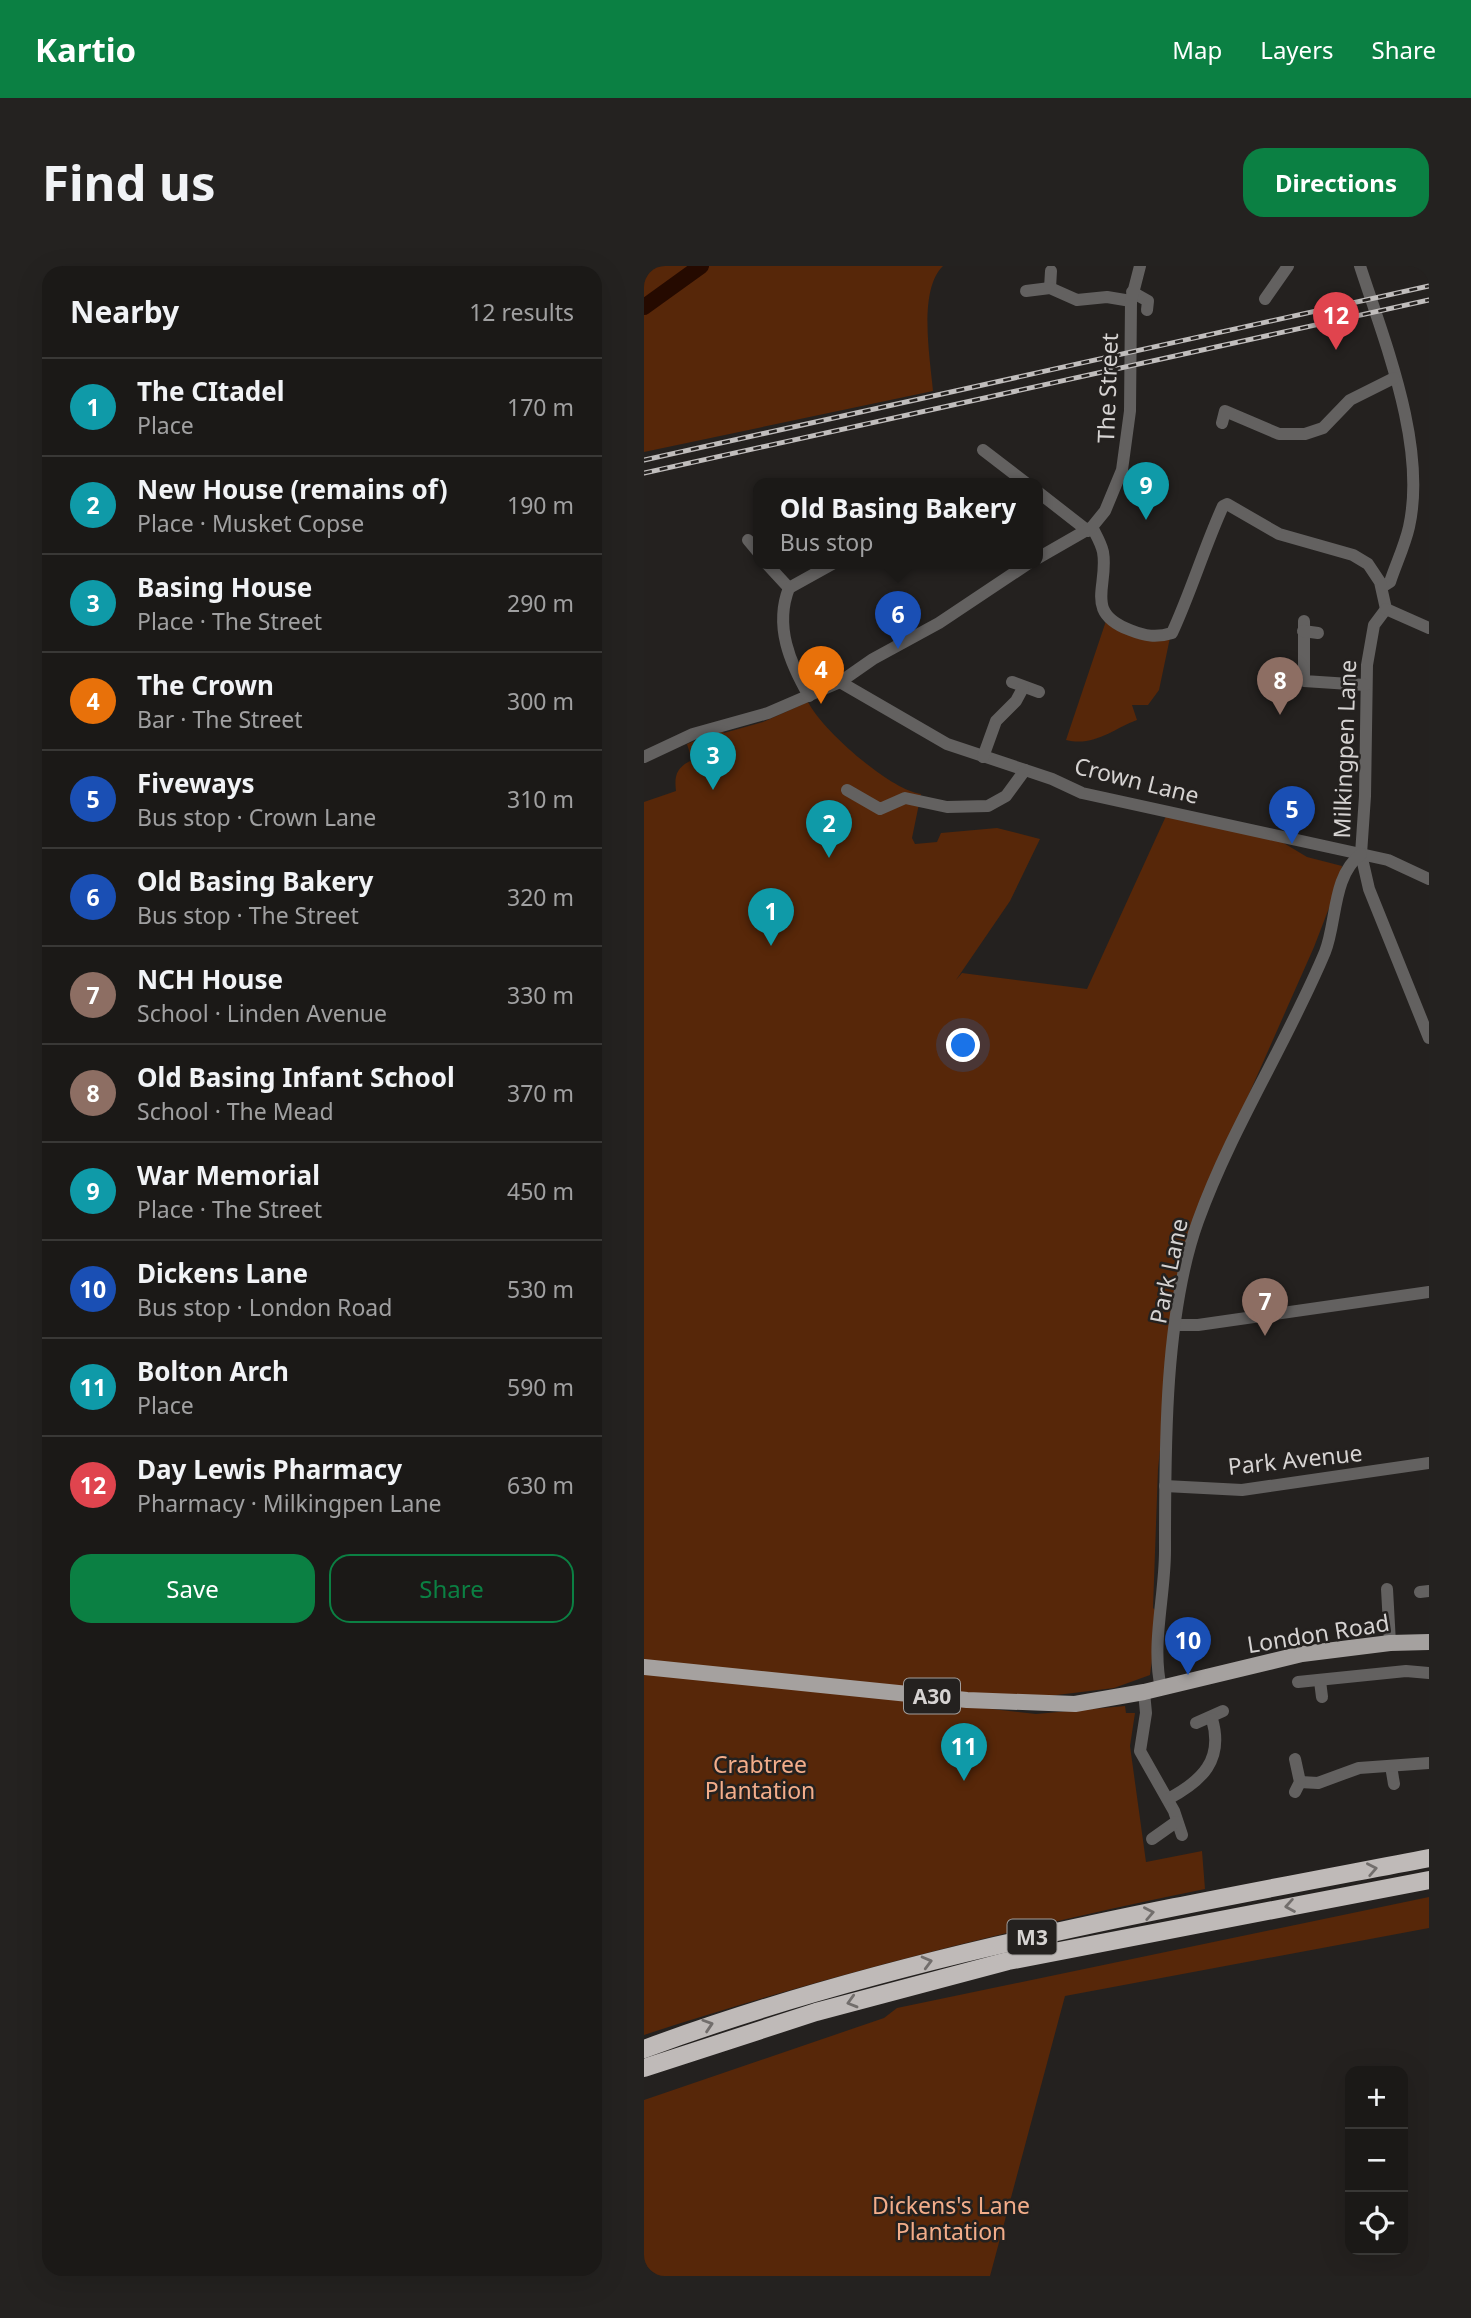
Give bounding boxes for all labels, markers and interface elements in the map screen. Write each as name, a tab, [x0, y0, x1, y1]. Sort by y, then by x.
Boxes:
text: Kartio	[35, 27, 136, 72]
text: Map	[1172, 33, 1222, 66]
text: Layers	[1260, 33, 1334, 66]
text: Share	[1372, 33, 1436, 66]
button: Directions	[1243, 148, 1429, 217]
text: Find us	[42, 149, 216, 215]
text: Nearby	[70, 291, 179, 332]
pin: 12	[1313, 292, 1359, 350]
text: 12 results	[469, 296, 574, 328]
street label: The Street	[1089, 332, 1125, 444]
text: The CItadel	[137, 373, 285, 409]
text: 1	[86, 391, 100, 423]
text: 170 m	[507, 391, 574, 423]
text: Place	[137, 409, 194, 441]
pin: 9	[1123, 462, 1169, 520]
text: New House (remains of)	[137, 471, 448, 507]
popup	[753, 478, 1043, 569]
text: 2	[86, 489, 100, 521]
text: 190 m	[507, 489, 574, 521]
text: Old Basing Bakery	[780, 490, 1016, 526]
text: Place · Musket Copse	[137, 507, 364, 539]
text: Bus stop	[780, 526, 873, 558]
text: Basing House	[137, 569, 312, 605]
text: 3	[86, 587, 100, 619]
text: 290 m	[507, 587, 574, 619]
pin: 6	[875, 591, 921, 649]
text: Place · The Street	[137, 605, 322, 637]
pin: 4	[798, 646, 844, 704]
pin: 8	[1257, 657, 1303, 715]
street label: Milkingpen Lane	[1325, 659, 1363, 839]
text: The Crown	[137, 667, 274, 703]
text: 4	[86, 685, 100, 717]
text: 300 m	[507, 685, 574, 717]
text: Bar · The Street	[137, 703, 303, 735]
pin: 3	[690, 732, 736, 790]
street label: Crown Lane	[1071, 749, 1203, 811]
text: Fiveways	[137, 765, 255, 801]
text: 5	[86, 783, 100, 815]
text: 310 m	[507, 783, 574, 815]
pin: 5	[1269, 786, 1315, 844]
pin: 2	[806, 800, 852, 858]
text: Bus stop · Crown Lane	[137, 801, 376, 833]
text: Old Basing Bakery	[137, 863, 373, 899]
text: 6	[86, 881, 100, 913]
text: 320 m	[507, 881, 574, 913]
pin: 1	[748, 888, 794, 946]
text: Bus stop · The Street	[137, 899, 359, 931]
text: NCH House	[137, 961, 283, 997]
text: 7	[86, 979, 100, 1011]
text: 330 m	[507, 979, 574, 1011]
text: School · Linden Avenue	[137, 997, 387, 1029]
your location	[946, 1028, 980, 1062]
text: Old Basing Infant School	[137, 1059, 455, 1095]
text: 8	[86, 1077, 100, 1109]
text: 370 m	[507, 1077, 574, 1109]
text: School · The Mead	[137, 1095, 334, 1127]
text: War Memorial	[137, 1157, 320, 1193]
text: 9	[86, 1175, 100, 1207]
text: 450 m	[507, 1175, 574, 1207]
text: Place · The Street	[137, 1193, 322, 1225]
street label: Park Lane	[1141, 1215, 1195, 1327]
text: Dickens Lane	[137, 1255, 308, 1291]
text: 10	[80, 1273, 106, 1305]
text: 530 m	[507, 1273, 574, 1305]
pin: 7	[1242, 1278, 1288, 1336]
text: Bus stop · London Road	[137, 1291, 392, 1323]
text: Bolton Arch	[137, 1353, 289, 1389]
text: 11	[80, 1371, 106, 1403]
text: 590 m	[507, 1371, 574, 1403]
text: Place	[137, 1389, 194, 1421]
street label: Park Avenue	[1226, 1436, 1364, 1482]
text: Day Lewis Pharmacy	[137, 1451, 402, 1487]
text: 12	[80, 1469, 106, 1501]
text: 630 m	[507, 1469, 574, 1501]
text: Pharmacy · Milkingpen Lane	[137, 1487, 442, 1519]
button: Save	[70, 1554, 315, 1623]
button: Share	[329, 1554, 574, 1623]
street label: London Road	[1245, 1606, 1391, 1660]
pin: 10	[1165, 1617, 1211, 1675]
road number: A30	[904, 1678, 960, 1714]
pin: 11	[941, 1723, 987, 1781]
park label: Crabtree Plantation	[705, 1748, 815, 1806]
one-way arrow	[1366, 1863, 1378, 1878]
one-way arrow	[1284, 1898, 1296, 1913]
one-way arrow	[1143, 1906, 1155, 1921]
road number: M3	[1008, 1920, 1056, 1954]
one-way arrow	[921, 1956, 933, 1970]
one-way arrow	[846, 1993, 858, 2008]
one-way arrow	[702, 2019, 714, 2034]
map controls	[1345, 2066, 1408, 2255]
button: +	[1345, 2066, 1408, 2129]
button: −	[1345, 2129, 1408, 2192]
park label: Dickens's Lane Plantation	[872, 2189, 1030, 2247]
button: locate	[1345, 2192, 1408, 2255]

